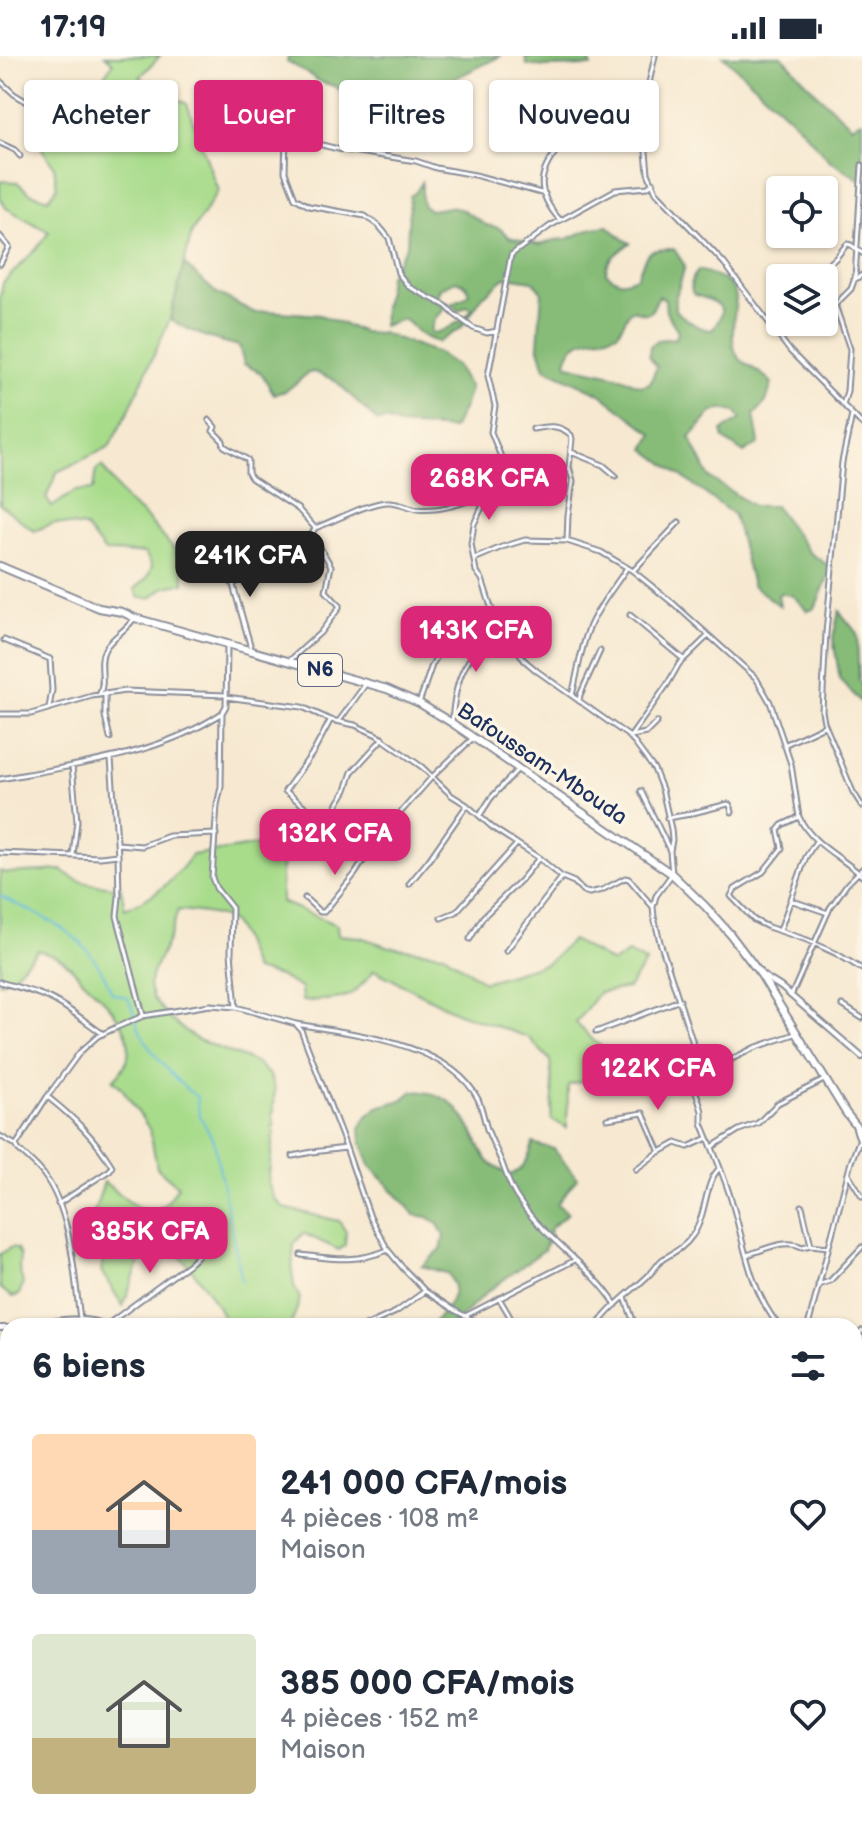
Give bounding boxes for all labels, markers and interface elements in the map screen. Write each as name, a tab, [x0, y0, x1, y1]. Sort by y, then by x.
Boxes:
text: 17:19	[40, 10, 107, 46]
chip: Acheter	[24, 80, 178, 152]
chip: Louer	[194, 80, 323, 152]
chip: Filtres	[339, 80, 473, 152]
chip: Nouveau	[489, 80, 659, 152]
map controls	[766, 176, 838, 336]
button: locate	[766, 176, 838, 248]
button: layers	[766, 264, 838, 336]
pin: 268K CFA	[406, 454, 572, 522]
text: 268K CFA	[429, 464, 549, 495]
pin: 241K CFA	[167, 531, 333, 599]
text: 241K CFA	[193, 541, 307, 572]
pin: 143K CFA	[393, 606, 559, 674]
text: 143K CFA	[419, 616, 533, 647]
road number: N6	[298, 654, 342, 686]
street label: Bafoussam-Mbouda	[452, 697, 632, 831]
pin: 132K CFA	[252, 809, 418, 877]
text: 132K CFA	[278, 819, 392, 850]
pin: 122K CFA	[575, 1044, 741, 1112]
text: 122K CFA	[600, 1054, 716, 1085]
pin: 385K CFA	[67, 1207, 233, 1275]
text: 385K CFA	[91, 1217, 209, 1248]
icon: filters	[786, 1344, 830, 1388]
text: 6 biens	[32, 1346, 145, 1387]
text: 241 000 CFA/mois	[280, 1463, 567, 1504]
icon: home	[96, 1466, 192, 1562]
icon: heart	[786, 1492, 830, 1536]
text: 4 pièces · 108 m²	[280, 1504, 479, 1535]
text: Maison	[280, 1535, 366, 1566]
text: 385 000 CFA/mois	[280, 1663, 574, 1704]
icon: home	[96, 1666, 192, 1762]
icon: heart	[786, 1692, 830, 1736]
text: 4 pièces · 152 m²	[280, 1704, 479, 1735]
text: Maison	[280, 1735, 366, 1766]

